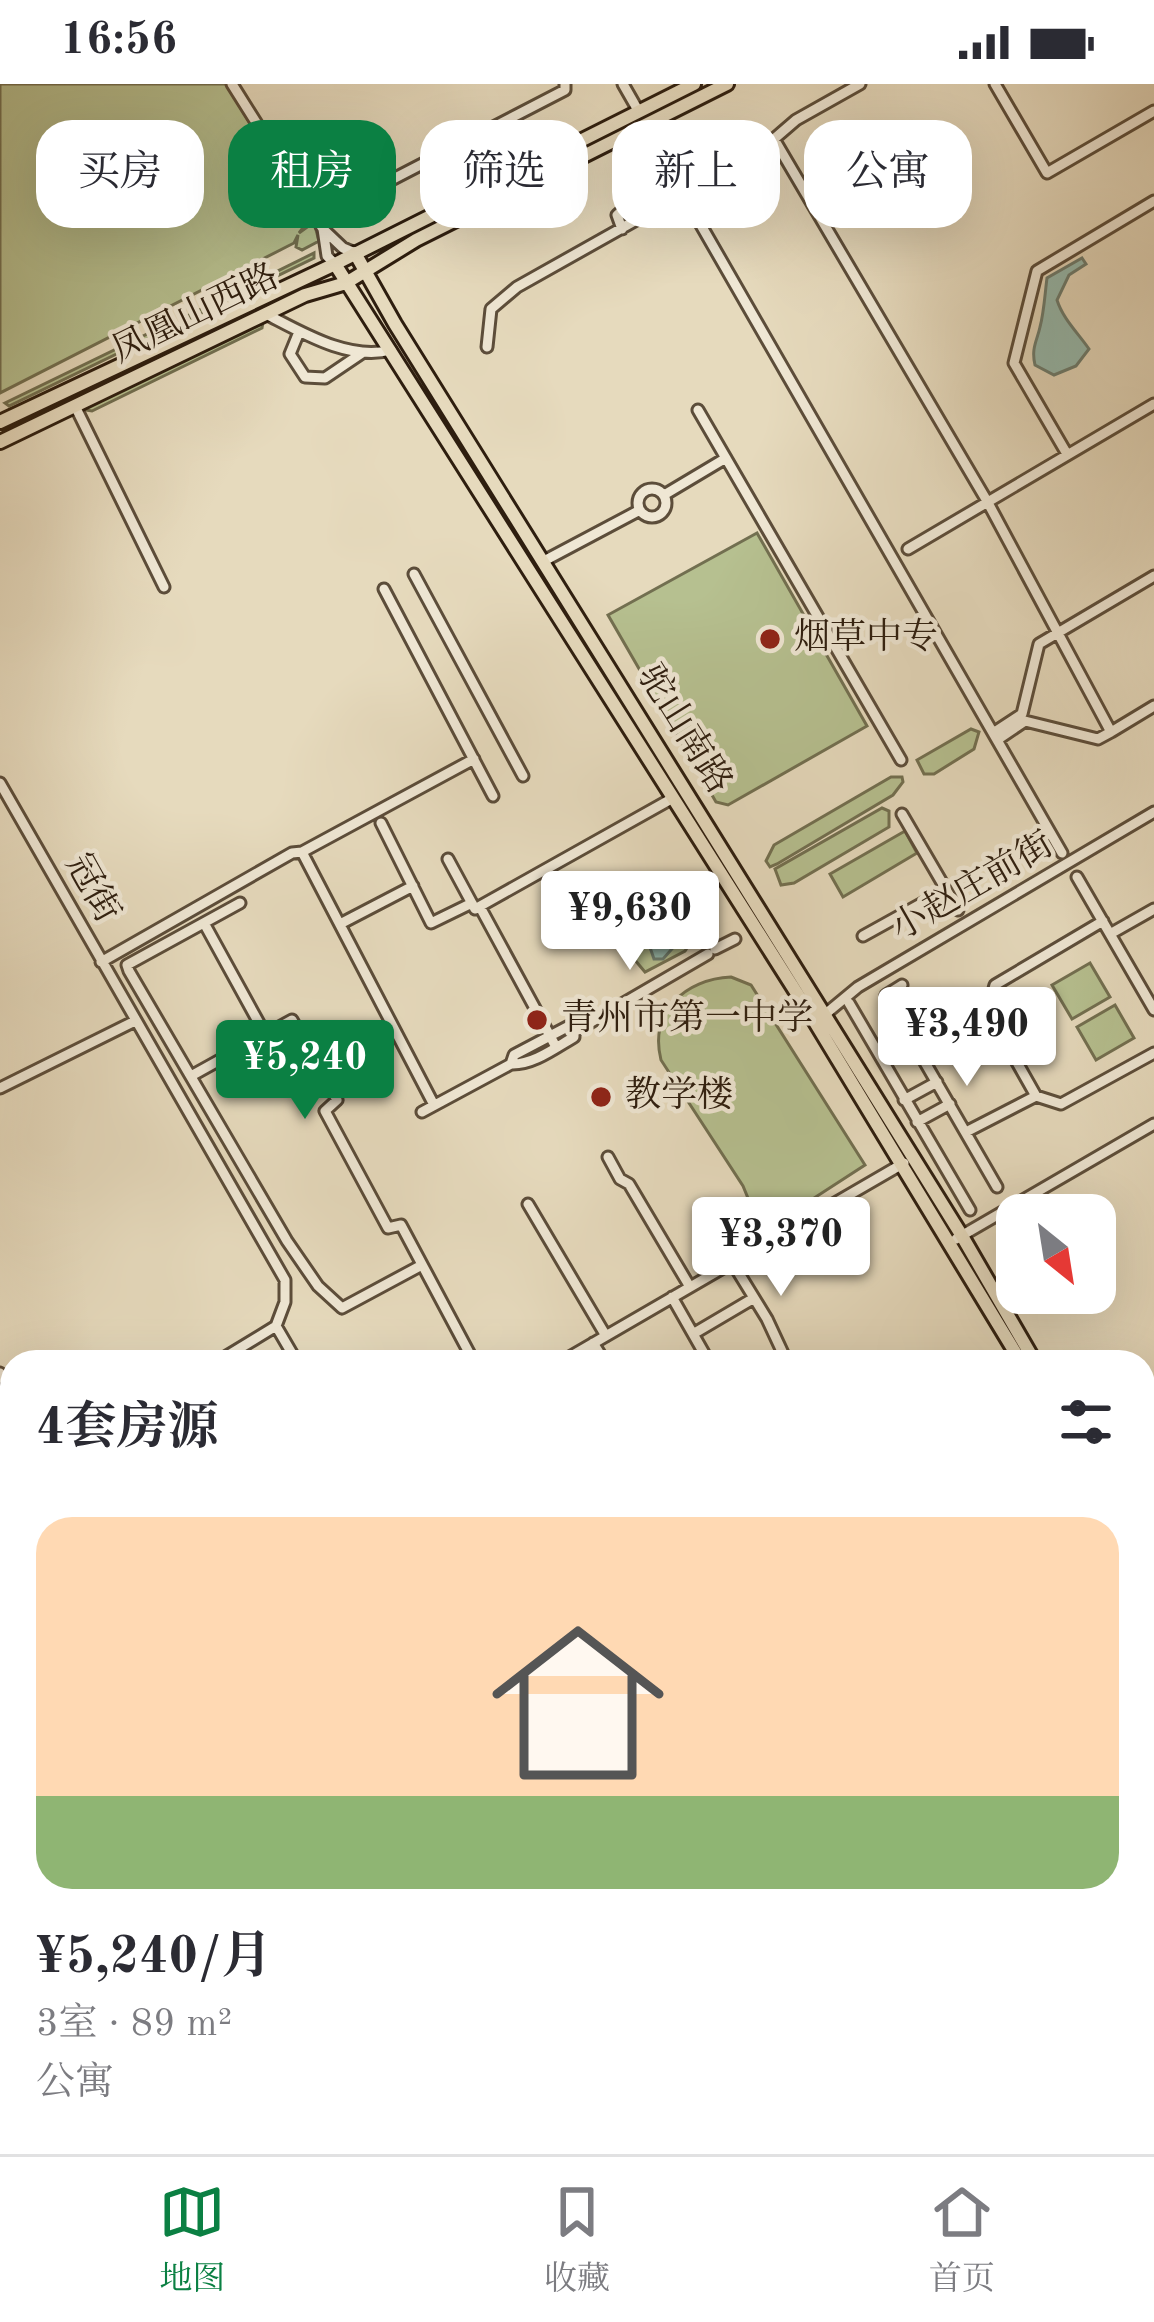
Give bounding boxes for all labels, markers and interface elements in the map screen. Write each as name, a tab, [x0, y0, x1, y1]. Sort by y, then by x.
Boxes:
text: 16:56	[60, 19, 177, 64]
chip: 买房	[36, 120, 204, 228]
chip: 租房	[228, 120, 396, 228]
chip: 筛选	[420, 120, 588, 228]
chip: 新上	[612, 120, 780, 228]
chip: 公寓	[804, 120, 972, 228]
street label: 凤凰山西路	[105, 256, 285, 371]
place label: 烟草中专	[794, 617, 938, 657]
marker: 烟草中专	[757, 626, 783, 652]
street label: 驼山南路	[630, 657, 740, 801]
street label: 小赵庄前街	[884, 824, 1060, 949]
street label: 冠街	[58, 847, 127, 929]
pin: ¥9,630	[532, 871, 728, 973]
text: ¥9,630	[568, 890, 692, 929]
pin: ¥3,490	[869, 987, 1065, 1089]
place label: 青州市第一中学	[561, 998, 813, 1038]
text: ¥3,490	[905, 1006, 1029, 1045]
marker: 青州市第一中学	[524, 1007, 550, 1033]
pin: ¥5,240	[207, 1020, 403, 1122]
text: ¥5,240	[243, 1039, 367, 1078]
place label: 教学楼	[625, 1075, 733, 1115]
marker: 教学楼	[588, 1084, 614, 1110]
north arrow	[996, 1194, 1116, 1314]
map controls	[996, 1194, 1116, 1314]
pin: ¥3,370	[683, 1197, 879, 1299]
text: ¥3,370	[719, 1216, 843, 1255]
icon: filters	[1053, 1389, 1119, 1455]
text: 4套房源	[36, 1404, 219, 1455]
icon: home	[470, 1595, 686, 1811]
text: ¥5,240/月	[36, 1933, 272, 1984]
text: 3室 · 89 m²	[36, 2005, 232, 2044]
text: 公寓	[36, 2064, 114, 2103]
tab: 地图	[159, 2179, 225, 2301]
tab: 收藏	[544, 2179, 610, 2301]
tab: 首页	[929, 2179, 995, 2301]

